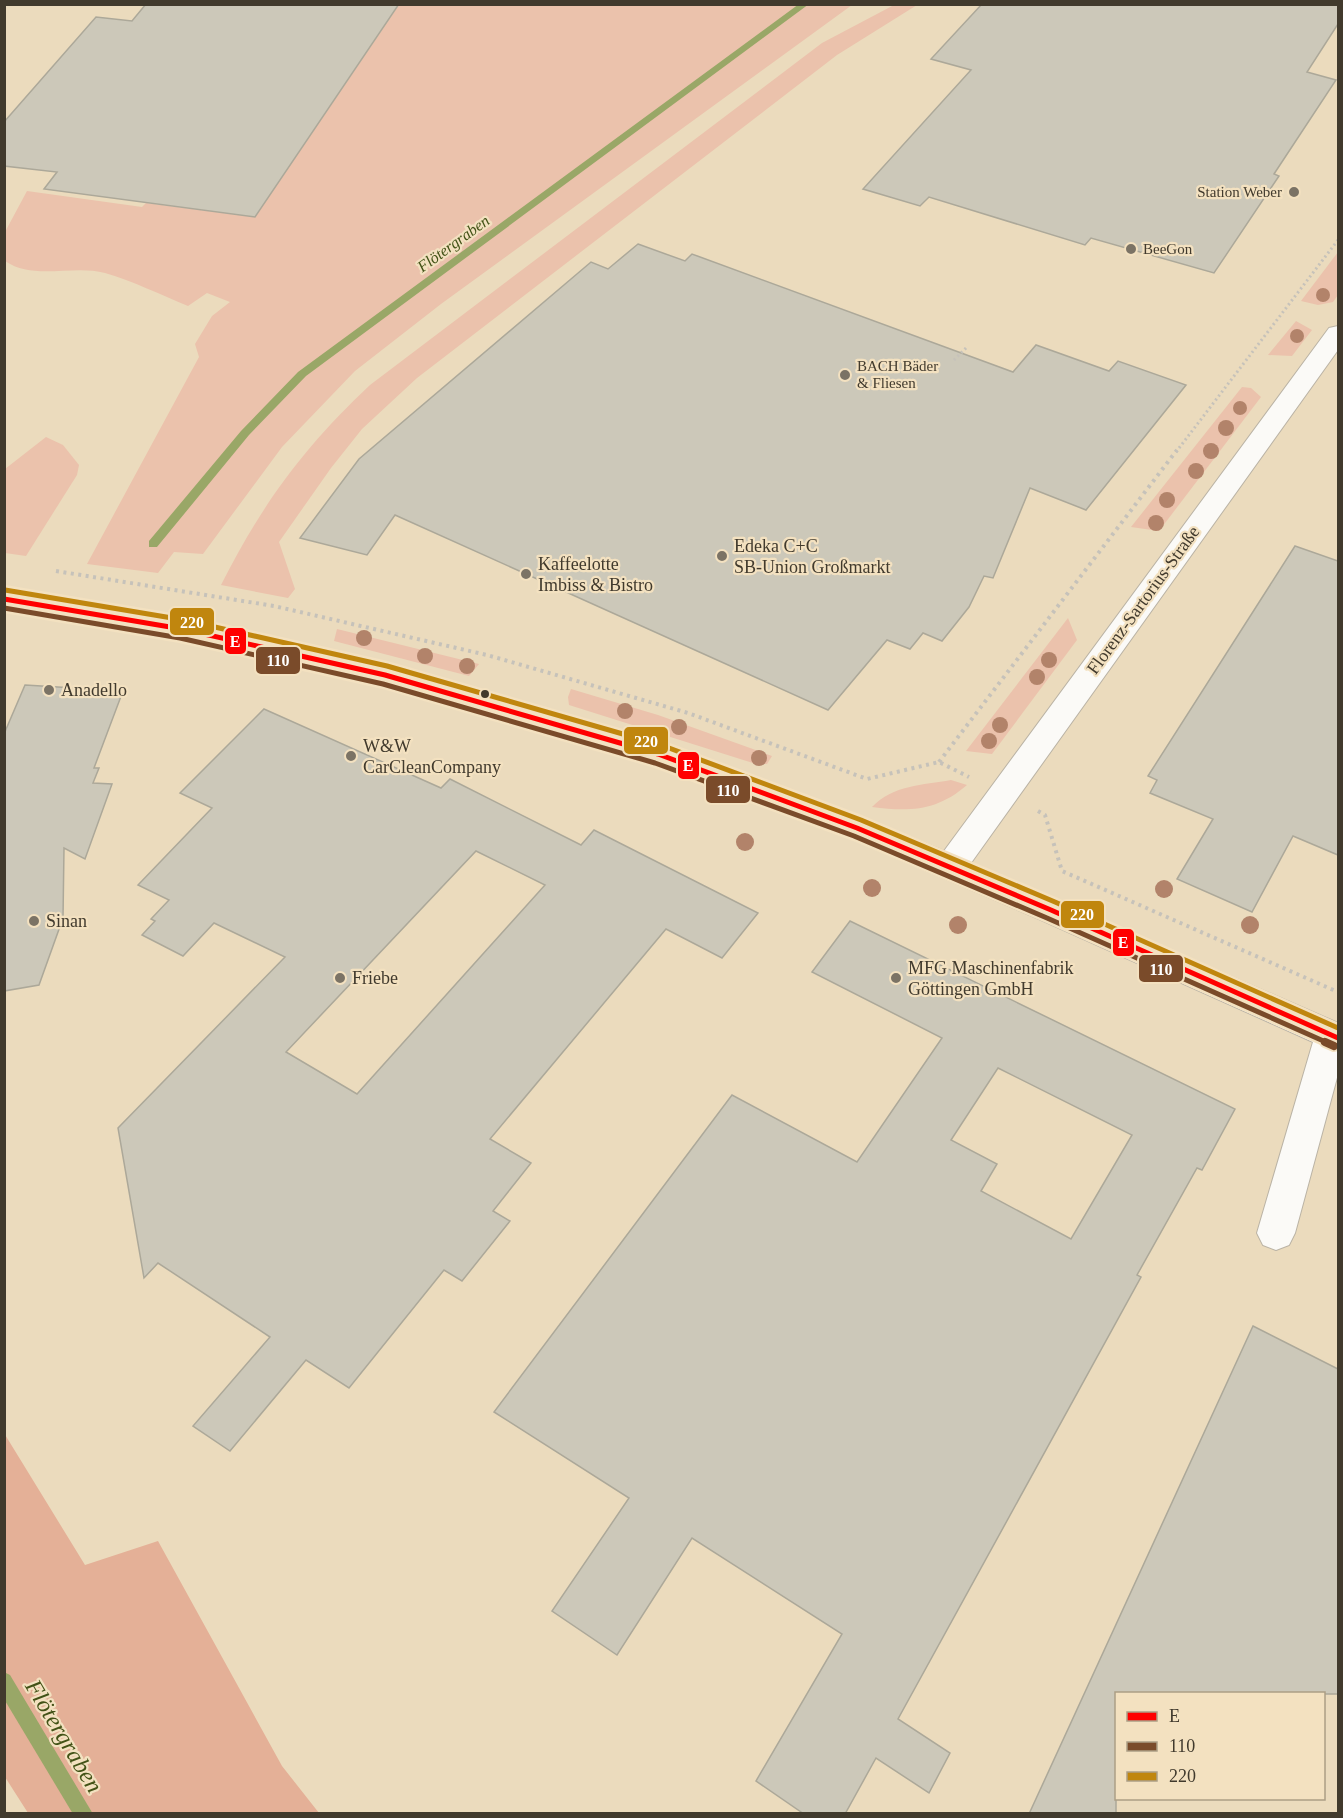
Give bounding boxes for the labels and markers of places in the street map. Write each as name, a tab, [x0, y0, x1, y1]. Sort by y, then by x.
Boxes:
place label: Station Weber	[1197, 184, 1282, 200]
marker: Station Weber	[1287, 185, 1301, 199]
place label: BeeGon	[1143, 241, 1193, 257]
marker: BeeGon	[1124, 242, 1138, 256]
place label: BACH Bäder & Fliesen	[857, 358, 938, 391]
marker: BACH Bäder & Fliesen	[838, 368, 852, 382]
place label: Edeka C+C SB-Union Großmarkt	[734, 536, 891, 577]
marker: Edeka C+C SB-Union Großmarkt	[715, 549, 729, 563]
place label: Kaffeelotte Imbiss & Bistro	[538, 554, 653, 595]
marker: Kaffeelotte Imbiss & Bistro	[519, 567, 533, 581]
place label: Anadello	[61, 680, 127, 700]
marker: Anadello	[42, 683, 56, 697]
unlabelled marker	[479, 688, 491, 700]
place label: W&W CarCleanCompany	[363, 736, 501, 777]
marker: W&W CarCleanCompany	[344, 749, 358, 763]
place label: Sinan	[46, 911, 87, 931]
marker: Sinan	[27, 914, 41, 928]
place label: MFG Maschinenfabrik Göttingen GmbH	[908, 958, 1073, 999]
place label: Friebe	[352, 968, 398, 988]
marker: Friebe	[333, 971, 347, 985]
marker: MFG Maschinenfabrik Göttingen GmbH	[889, 971, 903, 985]

